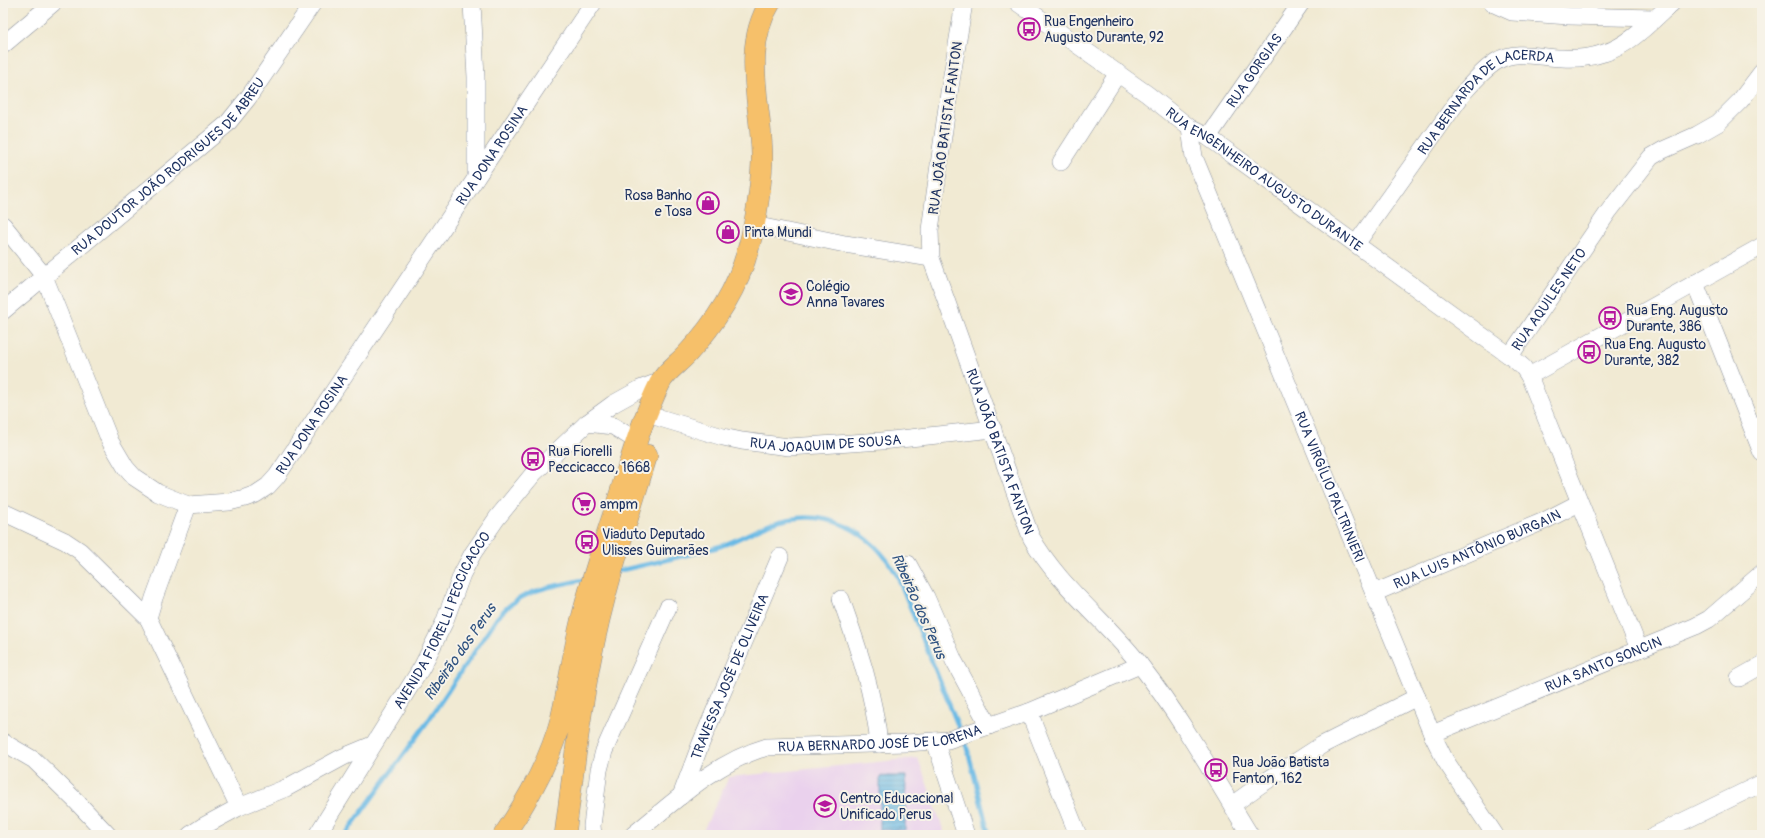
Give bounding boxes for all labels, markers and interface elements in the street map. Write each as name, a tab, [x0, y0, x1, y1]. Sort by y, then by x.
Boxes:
place label: Rua Engenheiro Augusto Durante, 92	[1044, 13, 1164, 46]
bus stop icon: Rua Engenheiro Augusto Durante, 92	[1016, 16, 1042, 42]
street label: RUA GORGIAS	[1223, 30, 1286, 111]
street label: RUA JOÃO BATISTA FANTON	[925, 40, 966, 216]
street label: RUA BERNARDA DE LACERDA	[1414, 47, 1555, 158]
street label: RUA DOUTOR JOÃO RODRIGUES DE ABREU	[68, 74, 268, 259]
street label: RUA DONA ROSINA	[452, 102, 531, 208]
street label: RUA ENGENHEIRO AUGUSTO DURANTE	[1162, 104, 1366, 255]
place label: Rosa Banho e Tosa	[625, 187, 692, 220]
shop icon: Rosa Banho e Tosa	[695, 190, 721, 216]
shop icon: Pinta Mundi	[715, 219, 741, 245]
place label: Pinta Mundi	[744, 224, 812, 241]
street label: RUA AQUILES NETO	[1508, 245, 1590, 354]
place label: Colégio Anna Tavares	[806, 278, 885, 311]
school or university icon: Colégio Anna Tavares	[778, 281, 804, 307]
place label: Rua Eng. Augusto Durante, 386	[1626, 302, 1729, 335]
bus stop icon: Rua Eng. Augusto Durante, 386	[1597, 305, 1623, 331]
place label: Rua Eng. Augusto Durante, 382	[1604, 336, 1707, 369]
bus stop icon: Rua Eng. Augusto Durante, 382	[1576, 339, 1602, 365]
street label: RUA JOÃO BATISTA FANTON	[962, 366, 1037, 537]
street label: RUA DONA ROSINA	[272, 371, 351, 478]
street label: RUA VIRGÍLIO PALTRINIERI	[1291, 409, 1368, 565]
street label: RUA JOAQUIM DE SOUSA	[749, 431, 902, 456]
place label: Rua Fiorelli Peccicacco, 1668	[548, 443, 650, 476]
bus stop icon: Rua Fiorelli Peccicacco, 1668	[520, 446, 546, 472]
supermarket icon: ampm	[571, 491, 597, 517]
place label: ampm	[600, 496, 638, 513]
street label: RUA LUIS ANTÔNIO BURGAIN	[1391, 506, 1564, 593]
place label: Viaduto Deputado Ulisses Guimarães	[602, 526, 709, 559]
street label: AVENIDA FIORELLI PECCICACCO	[390, 528, 494, 712]
bus stop icon: Viaduto Deputado Ulisses Guimarães	[574, 529, 600, 555]
water label: Ribeirão dos Perus	[887, 550, 951, 664]
street label: TRAVESSA JOSÉ DE OLIVEIRA	[688, 591, 772, 762]
water label: Ribeirão dos Perus	[420, 598, 502, 704]
street label: RUA SANTO SONCIN	[1543, 633, 1664, 696]
street label: RUA BERNARDO JOSÉ DE LORENA	[778, 721, 984, 756]
place label: Rua João Batista Fanton, 162	[1232, 754, 1329, 787]
bus stop icon: Rua João Batista Fanton, 162	[1203, 757, 1229, 783]
place label: Centro Educacional Unificado Perus	[840, 790, 954, 823]
school or university icon: Centro Educacional Unificado Perus	[812, 793, 838, 819]

